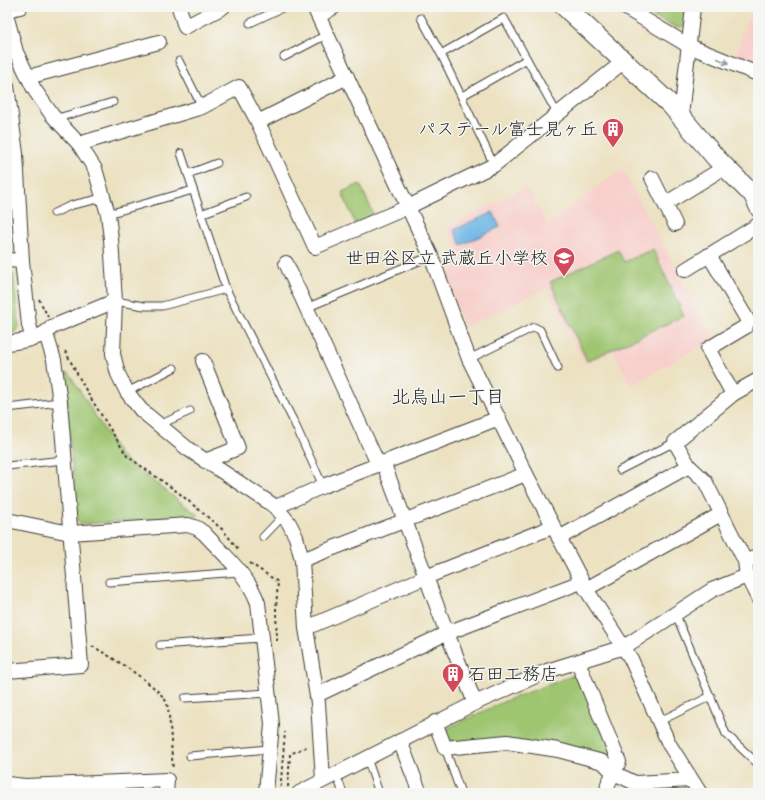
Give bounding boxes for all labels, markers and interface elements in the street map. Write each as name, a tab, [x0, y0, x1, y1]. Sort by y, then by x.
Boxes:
one-way arrow	[717, 58, 729, 65]
building icon: パステール富士見ヶ丘	[600, 116, 626, 149]
place label: パステール富士見ヶ丘	[418, 118, 598, 144]
school or university icon: 世田谷区立 武蔵丘小学校	[551, 245, 577, 278]
place label: 世田谷区立 武蔵丘小学校	[346, 247, 548, 273]
district label: 北烏山一丁目	[391, 385, 505, 412]
building icon: 石田工務店	[440, 661, 466, 694]
place label: 石田工務店	[468, 663, 558, 689]

